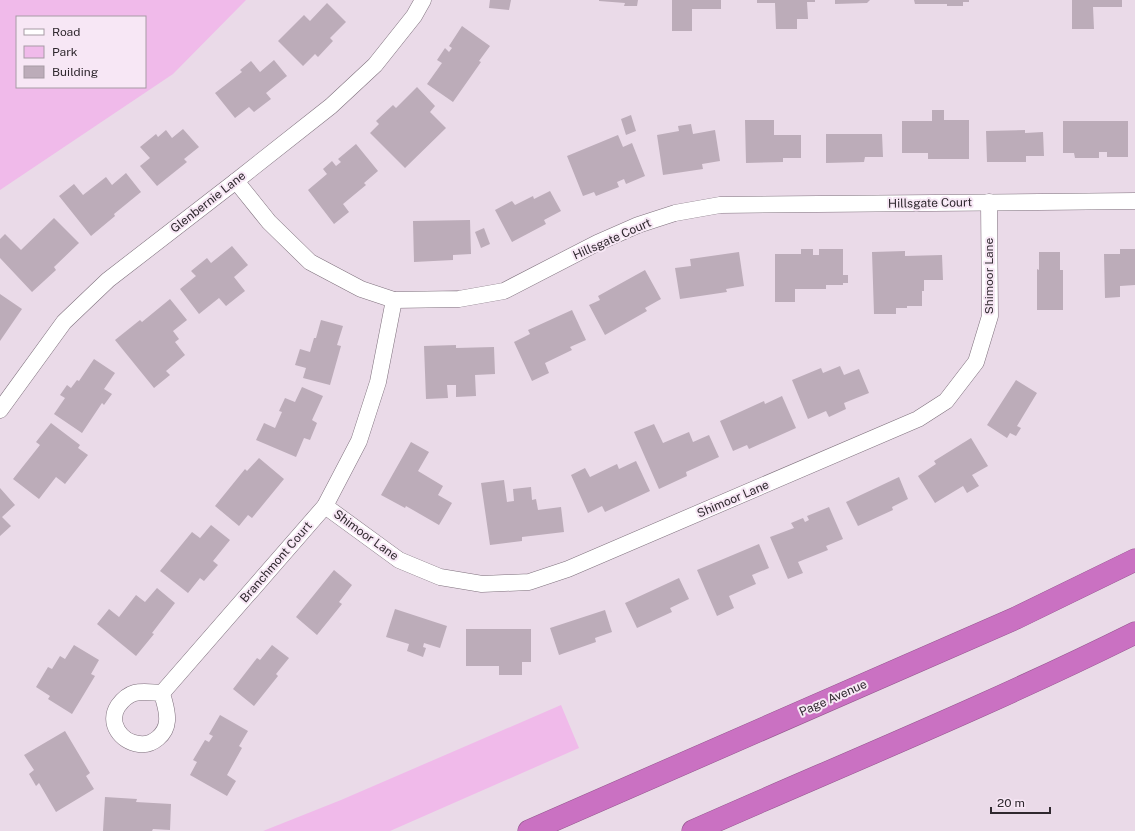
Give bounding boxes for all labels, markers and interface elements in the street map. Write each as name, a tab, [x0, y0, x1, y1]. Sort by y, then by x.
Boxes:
legend	[16, 16, 146, 88]
text: Road	[52, 25, 80, 39]
text: Park	[52, 45, 78, 59]
text: Building	[52, 65, 98, 79]
street label: Glenbernie Lane	[168, 168, 248, 236]
street label: Hillsgate Court	[888, 195, 973, 211]
street label: Hillsgate Court	[571, 215, 654, 263]
street label: Shimoor Lane	[982, 237, 996, 314]
street label: Shimoor Lane	[695, 478, 771, 520]
street label: Shimoor Lane	[331, 507, 401, 563]
street label: Branchmont Court	[237, 519, 315, 605]
street label: Page Avenue	[797, 677, 869, 719]
scale bar	[991, 789, 1050, 815]
text: 20 m	[997, 796, 1025, 810]

